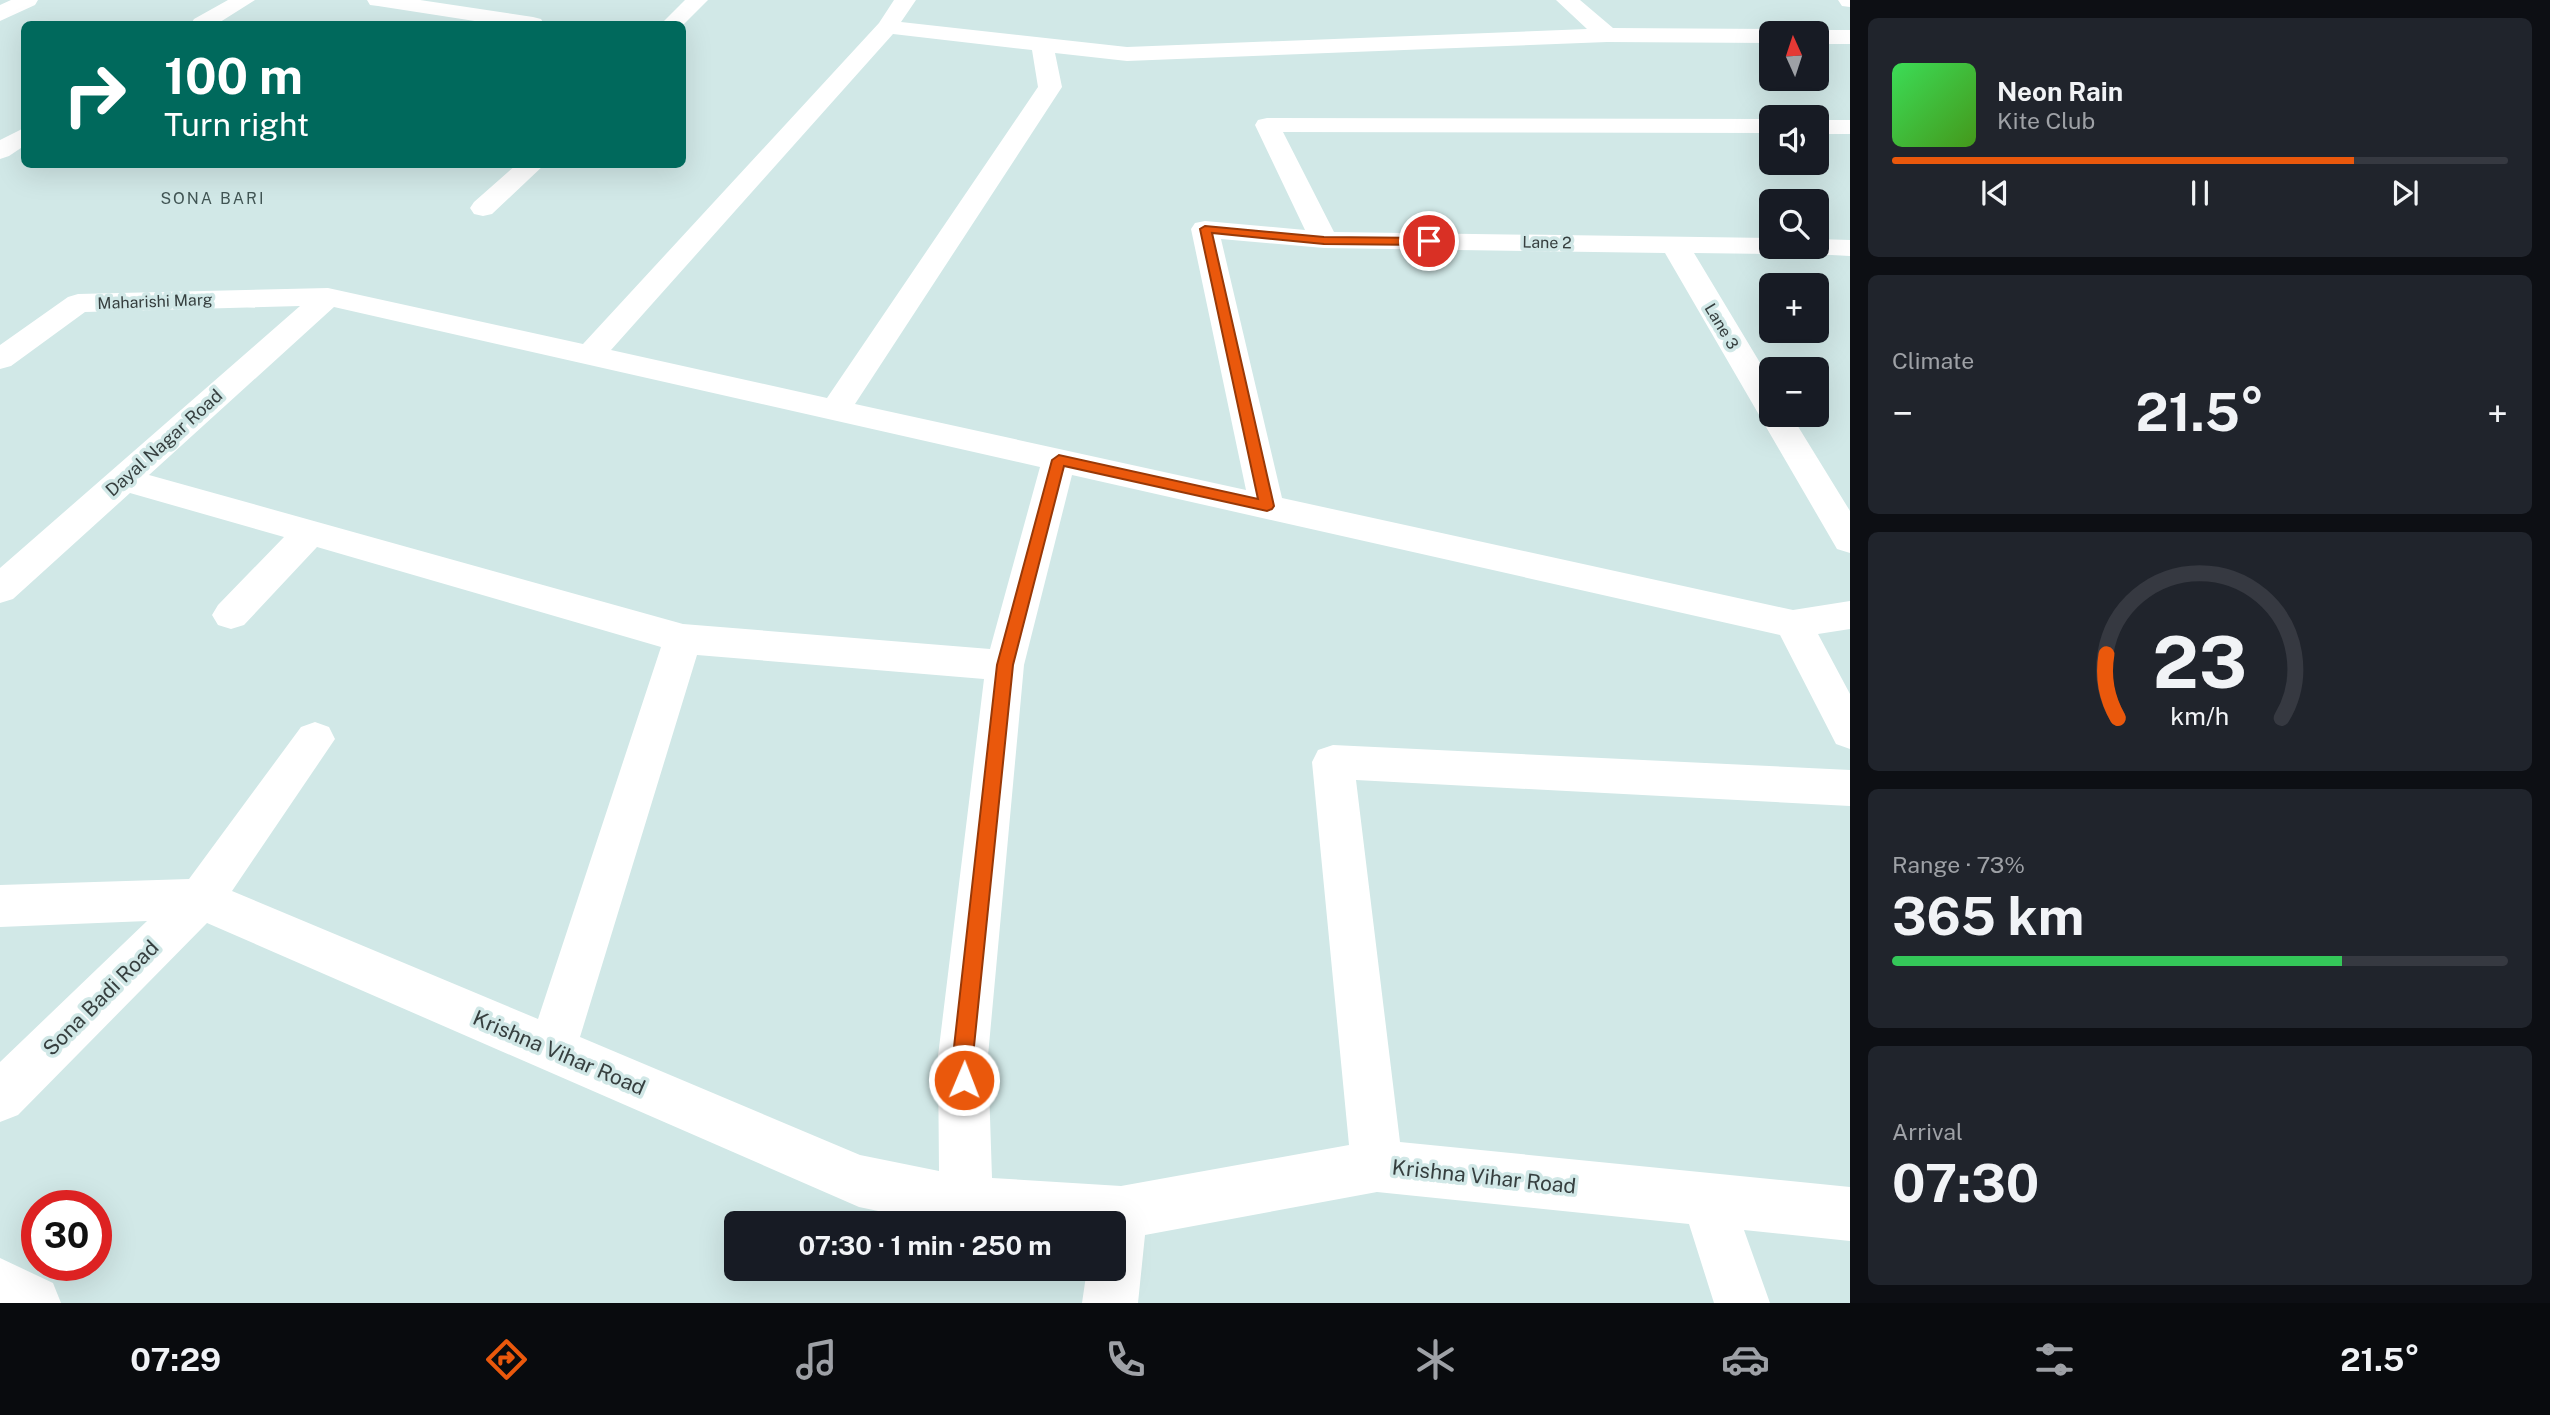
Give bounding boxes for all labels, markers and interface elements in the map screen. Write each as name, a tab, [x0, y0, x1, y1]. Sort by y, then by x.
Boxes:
north arrow	[1759, 21, 1829, 91]
map controls	[1759, 21, 1829, 427]
text: 100 m	[164, 47, 303, 105]
icon: right	[49, 49, 140, 140]
text: Neon Rain	[1997, 76, 2123, 107]
button: sound	[1759, 105, 1829, 175]
text: Turn right	[164, 106, 309, 143]
text: Kite Club	[1997, 107, 2095, 134]
icon: previous	[1976, 174, 2014, 212]
icon: pause	[2181, 174, 2219, 212]
icon: next	[2386, 174, 2424, 212]
district label: SONA BARI	[161, 189, 265, 208]
button: search	[1759, 189, 1829, 259]
pin	[1399, 211, 1459, 271]
icon: arrive	[1410, 222, 1448, 260]
street label: Lane 2	[1522, 233, 1572, 252]
button: +	[1759, 273, 1829, 343]
street label: Maharishi Marg	[97, 290, 213, 313]
street label: Lane 3	[1701, 300, 1743, 353]
text: Climate	[1892, 347, 1974, 374]
button: −	[1759, 357, 1829, 427]
text: 21.5°	[2135, 382, 2265, 443]
street label: Dayal Nagar Road	[101, 385, 226, 501]
text: −	[1892, 391, 1913, 436]
text: +	[2487, 391, 2508, 436]
text: 23	[2153, 619, 2247, 704]
text: km/h	[2171, 700, 2229, 730]
text: Range · 73%	[1892, 851, 2025, 878]
text: 365 km	[1892, 886, 2084, 947]
street label: Sona Badi Road	[38, 935, 164, 1061]
street label: Krishna Vihar Road	[469, 1005, 649, 1100]
position arrow	[927, 1043, 1001, 1117]
text: Arrival	[1892, 1118, 1963, 1145]
text: 07:30	[1892, 1153, 2039, 1214]
street label: Krishna Vihar Road	[1391, 1154, 1577, 1199]
speed limit sign: 30	[21, 1190, 112, 1281]
text: 07:30 · 1 min · 250 m	[798, 1230, 1052, 1261]
icon: directions	[482, 1335, 531, 1384]
icon: music	[792, 1335, 841, 1384]
icon: phone	[1101, 1335, 1150, 1384]
icon: climate	[1411, 1335, 1460, 1384]
icon: car	[1721, 1335, 1770, 1384]
icon: filters	[2030, 1335, 2079, 1384]
text: 07:29	[130, 1341, 221, 1378]
text: 21.5°	[2340, 1341, 2420, 1378]

